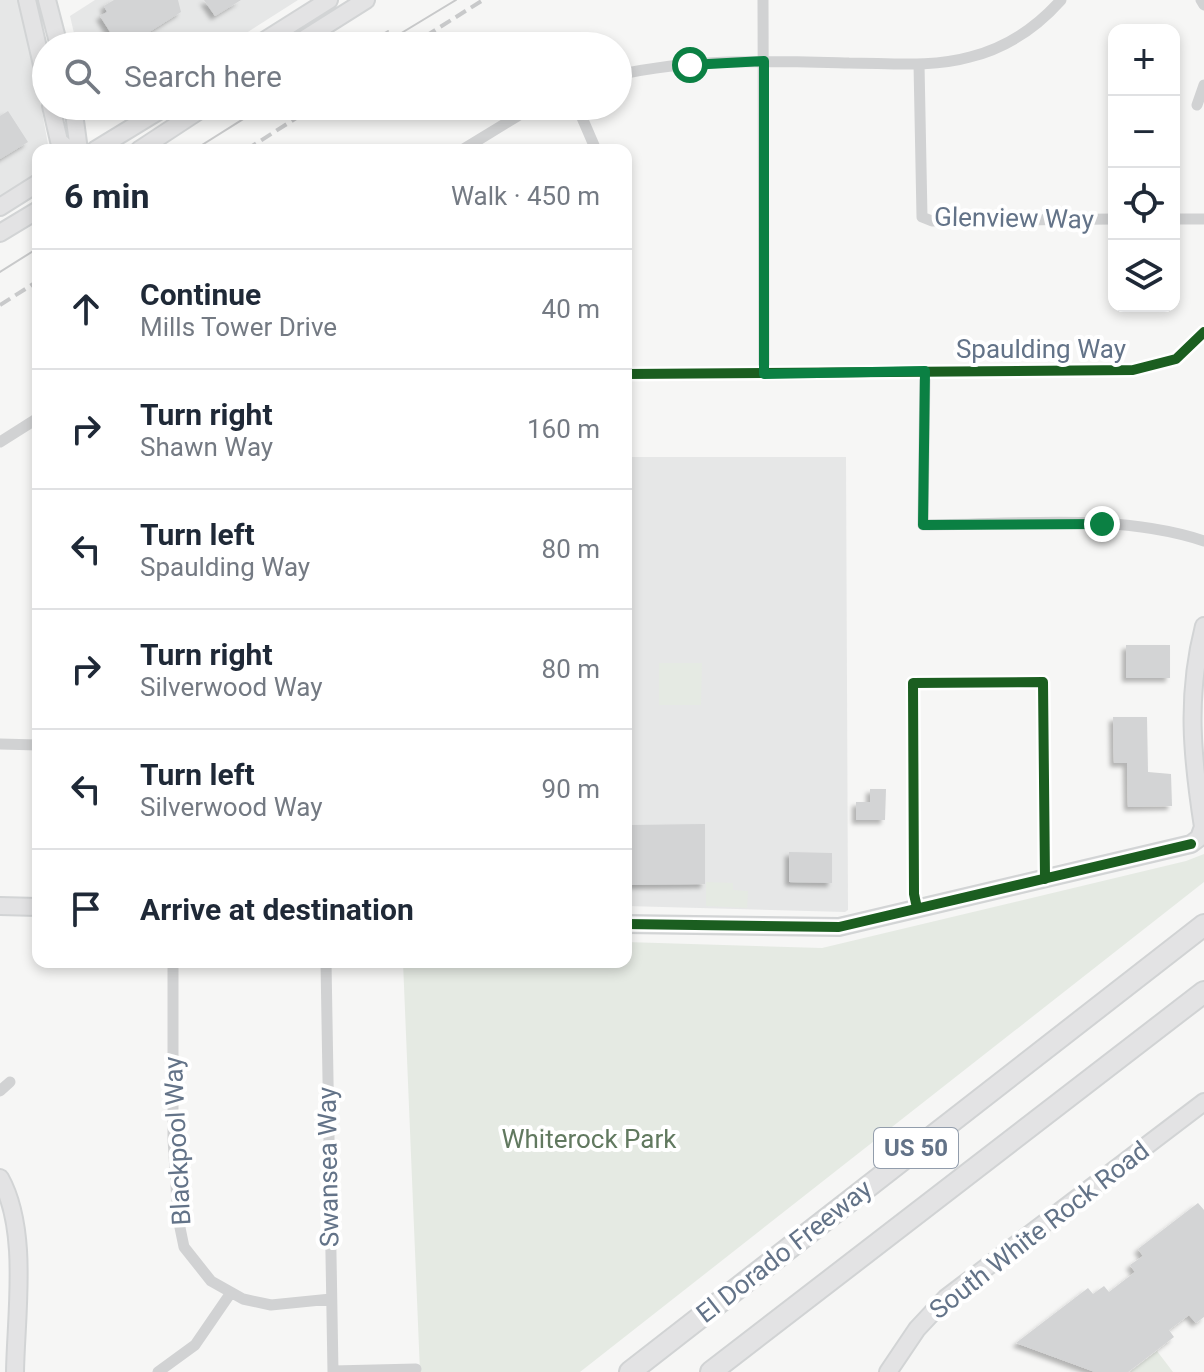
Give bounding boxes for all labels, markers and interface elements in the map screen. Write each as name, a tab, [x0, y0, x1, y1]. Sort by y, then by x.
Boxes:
map controls	[1108, 24, 1180, 312]
button: +	[1108, 24, 1180, 96]
search box	[32, 32, 632, 120]
route start	[672, 47, 708, 83]
icon: search	[60, 54, 104, 98]
text: Search here	[124, 59, 282, 94]
button: −	[1108, 96, 1180, 168]
button: locate	[1108, 168, 1180, 240]
text: 6 min	[64, 176, 149, 216]
text: Walk · 450 m	[451, 181, 600, 211]
street label: Glenview Way	[934, 202, 1094, 234]
button: layers	[1108, 240, 1180, 312]
text: Continue	[140, 277, 261, 312]
icon: ahead	[64, 287, 108, 331]
text: 40 m	[542, 294, 600, 324]
text: Mills Tower Drive	[140, 312, 337, 342]
street label: Spaulding Way	[956, 334, 1126, 364]
text: Turn right	[140, 397, 273, 432]
icon: right	[64, 407, 108, 451]
text: 160 m	[527, 414, 600, 444]
text: Shawn Way	[140, 432, 273, 462]
route end	[1084, 506, 1120, 542]
text: Turn left	[140, 517, 255, 552]
icon: left	[64, 527, 108, 571]
text: 80 m	[542, 534, 600, 564]
text: Spaulding Way	[140, 552, 310, 582]
text: Turn right	[140, 637, 273, 672]
icon: right	[64, 647, 108, 691]
text: 80 m	[542, 654, 600, 684]
text: Silverwood Way	[140, 672, 323, 702]
text: Turn left	[140, 757, 255, 792]
icon: left	[64, 767, 108, 811]
text: 90 m	[542, 774, 600, 804]
text: Silverwood Way	[140, 792, 323, 822]
icon: arrive	[64, 887, 108, 931]
text: Arrive at destination	[140, 892, 414, 927]
street label: Blackpool Way	[158, 1056, 196, 1226]
street label: Swansea Way	[312, 1087, 344, 1247]
park label: Whiterock Park	[501, 1124, 677, 1154]
road number: US 50	[874, 1128, 958, 1168]
street label: South White Rock Road	[923, 1135, 1155, 1325]
street label: El Dorado Freeway	[691, 1173, 877, 1329]

